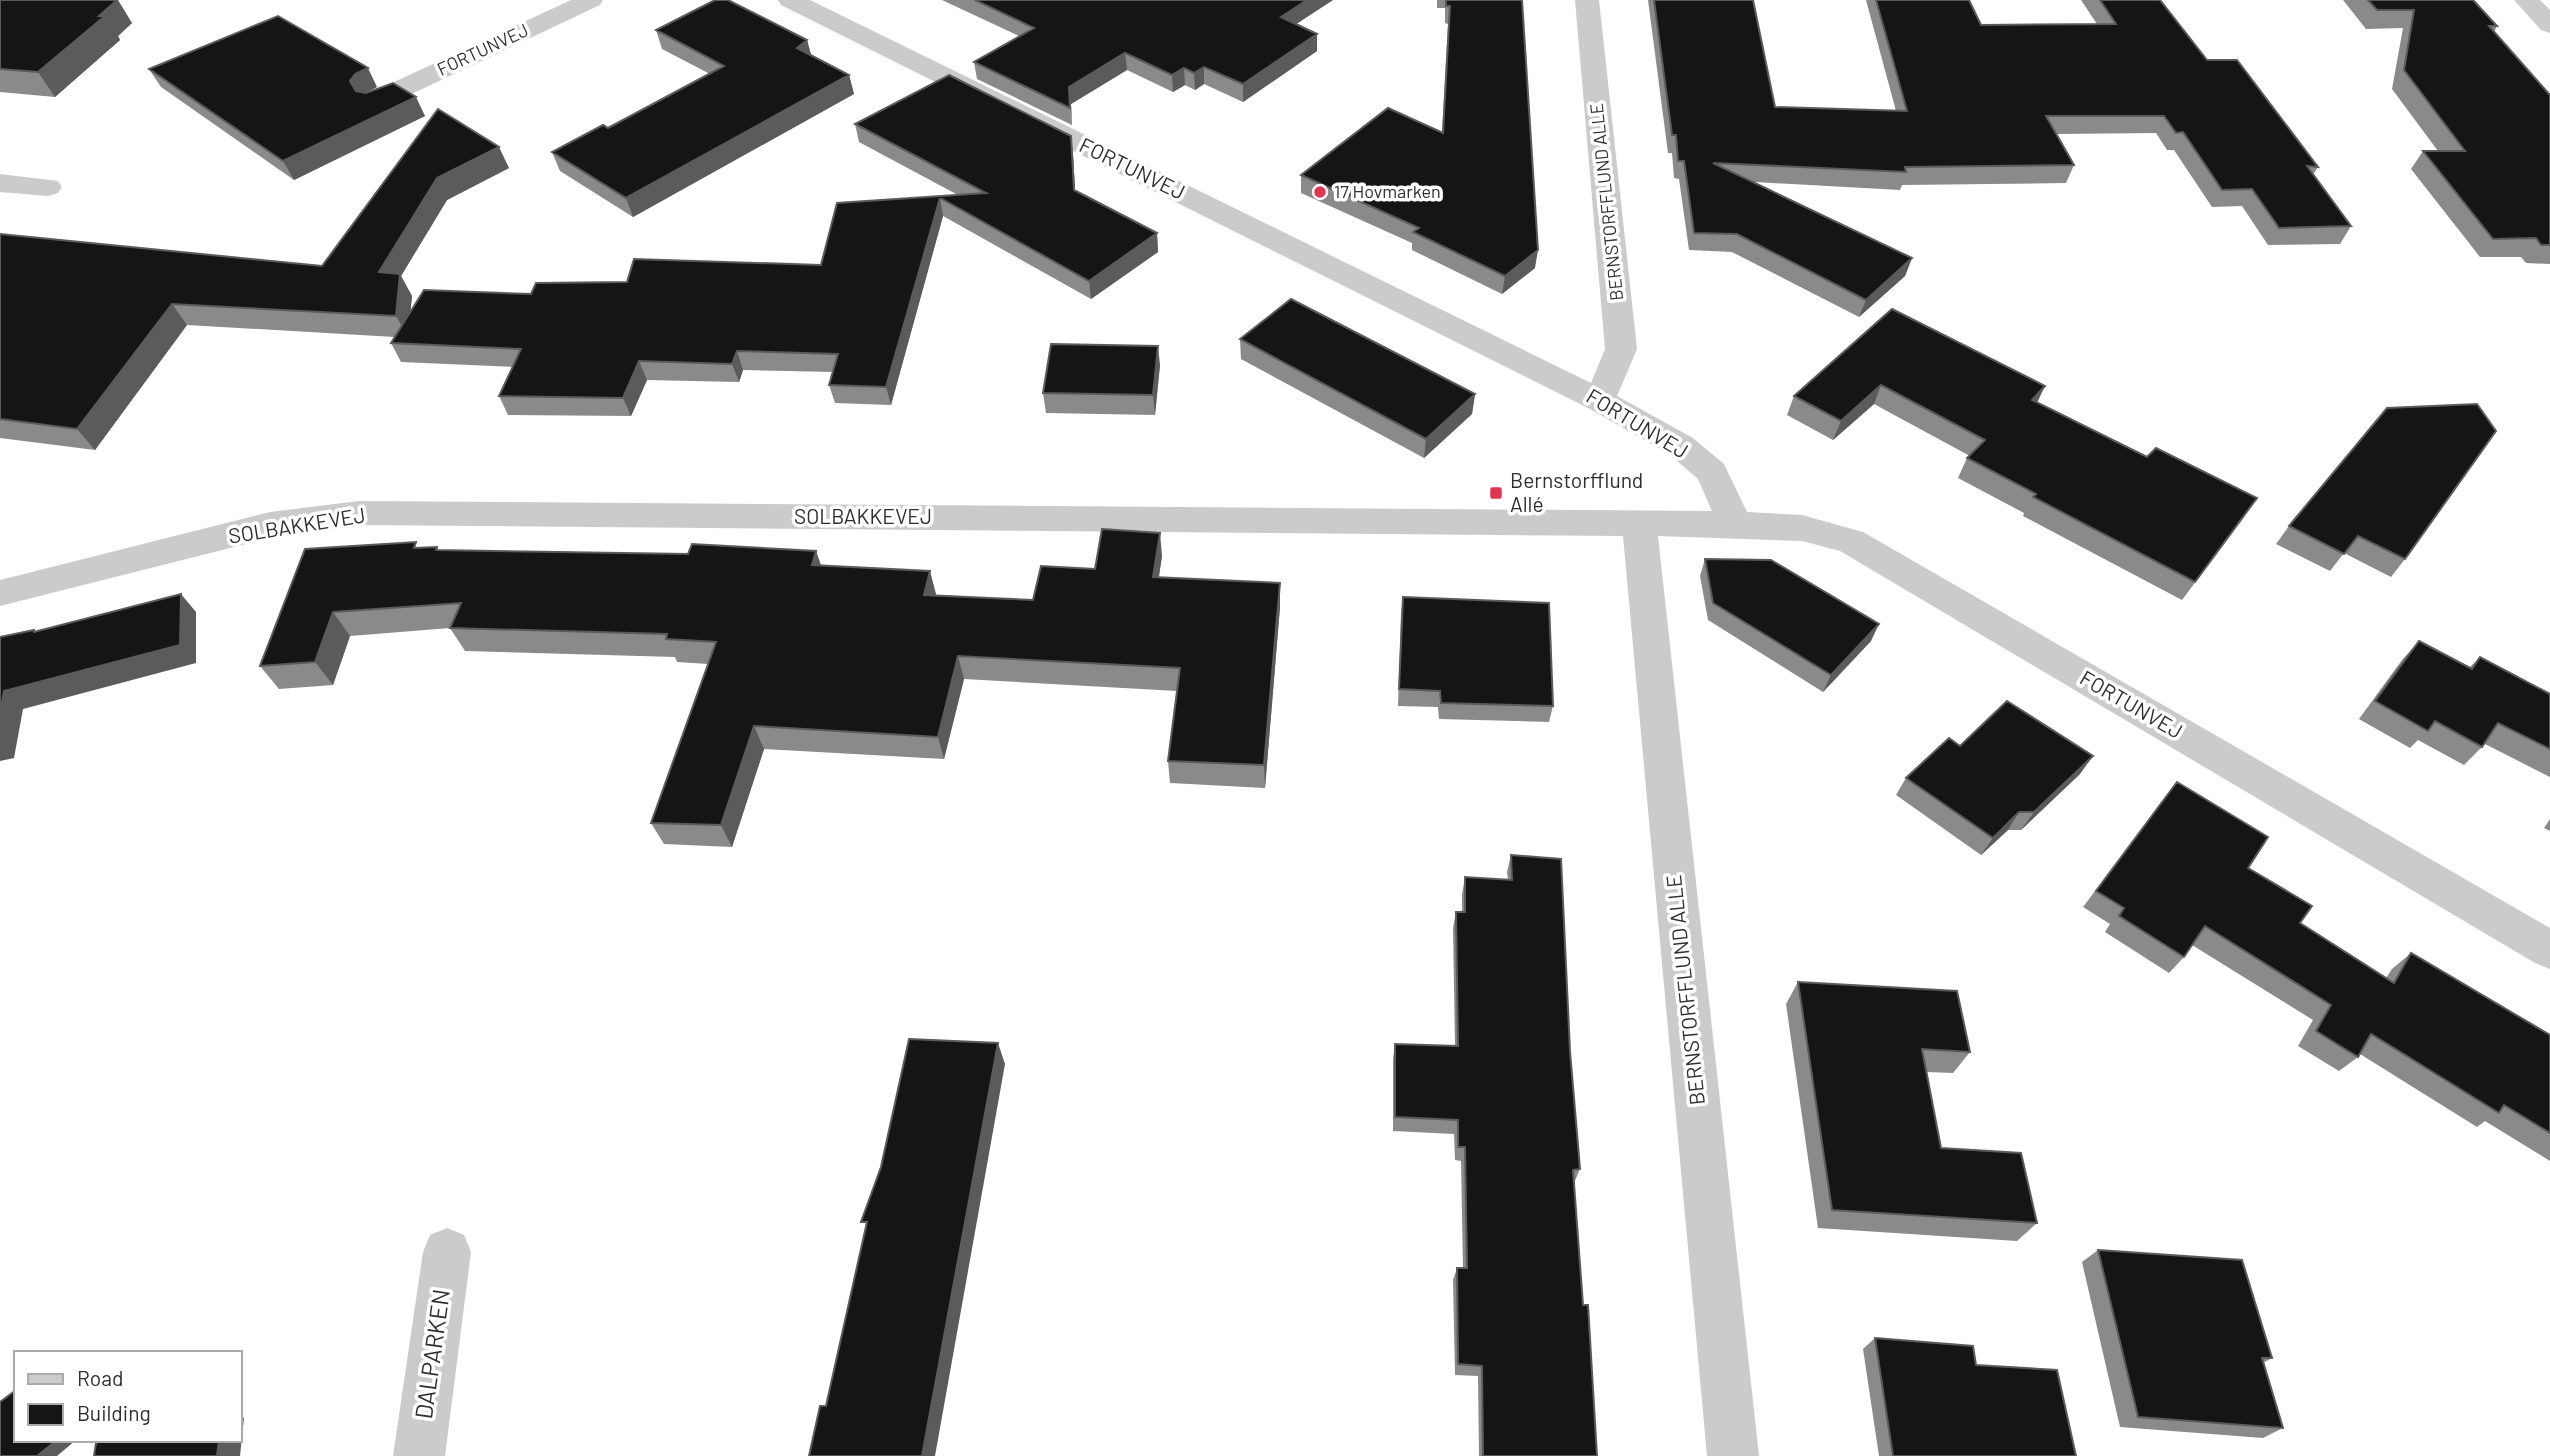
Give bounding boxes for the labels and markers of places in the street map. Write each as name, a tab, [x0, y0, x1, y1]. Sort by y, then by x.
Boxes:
place label: 17 Hovmarken	[1334, 180, 1441, 202]
marker: 17 Hovmarken	[1312, 184, 1328, 200]
place label: Bernstorfflund Allé	[1510, 467, 1643, 516]
marker: Bernstorfflund Allé	[1488, 485, 1504, 501]

